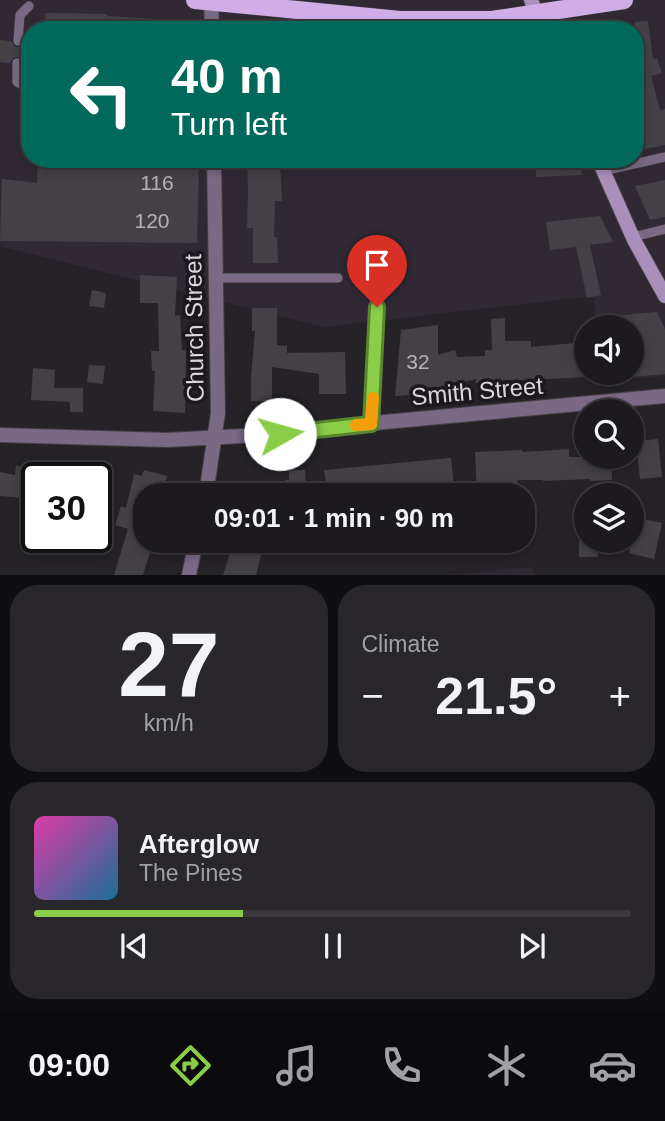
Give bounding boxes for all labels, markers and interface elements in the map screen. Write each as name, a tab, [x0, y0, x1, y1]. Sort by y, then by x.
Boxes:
icon: left	[56, 49, 147, 140]
text: 40 m	[171, 49, 283, 103]
text: Turn left	[171, 106, 287, 142]
house number: 116	[140, 171, 174, 194]
house number: 120	[134, 209, 170, 232]
pin	[347, 235, 407, 307]
icon: arrive	[358, 246, 396, 284]
street label: Church Street	[179, 253, 209, 402]
map controls	[574, 315, 644, 553]
button: sound	[574, 315, 644, 385]
house number: 32	[406, 350, 430, 373]
street label: Smith Street	[410, 372, 544, 410]
position arrow	[243, 397, 317, 471]
button: search	[574, 399, 644, 469]
speed limit sign: 30	[21, 462, 112, 553]
button: layers	[574, 483, 644, 553]
text: 09:01 · 1 min · 90 m	[214, 503, 454, 533]
text: 27	[118, 614, 219, 715]
text: Climate	[362, 631, 439, 657]
text: 21.5°	[435, 667, 557, 725]
text: −	[362, 675, 384, 717]
text: +	[609, 675, 631, 717]
text: km/h	[144, 710, 194, 736]
text: Afterglow	[139, 829, 259, 859]
text: The Pines	[139, 860, 243, 886]
icon: previous	[115, 927, 153, 965]
icon: pause	[314, 927, 352, 965]
icon: next	[513, 927, 551, 965]
icon: directions	[166, 1041, 215, 1090]
icon: music	[272, 1041, 321, 1090]
icon: phone	[377, 1041, 426, 1090]
icon: climate	[482, 1041, 531, 1090]
icon: car	[588, 1041, 637, 1090]
text: 09:00	[28, 1047, 110, 1083]

